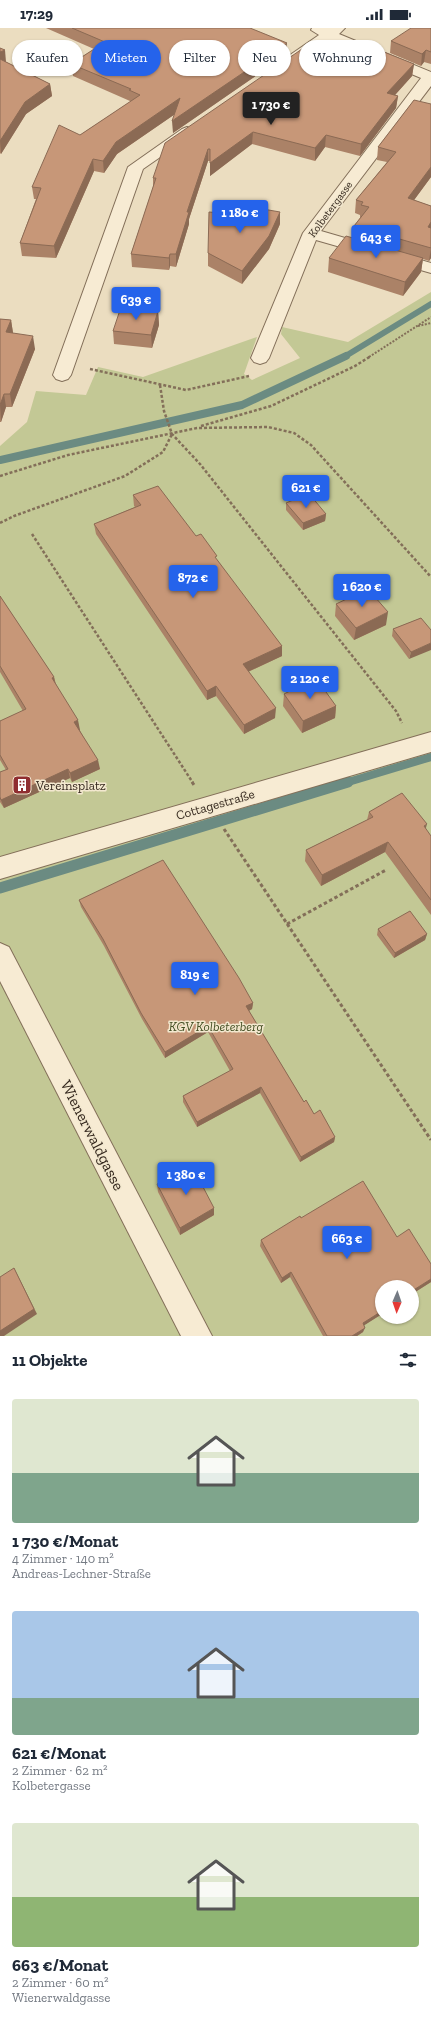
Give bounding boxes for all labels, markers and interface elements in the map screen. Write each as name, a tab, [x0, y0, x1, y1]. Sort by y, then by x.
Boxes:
text: 17:29	[20, 5, 53, 23]
chip: Kaufen	[12, 40, 83, 76]
chip: Mieten	[91, 40, 161, 76]
chip: Filter	[169, 40, 230, 76]
chip: Neu	[238, 40, 291, 76]
chip: Wohnung	[299, 40, 386, 76]
pin: 1 730 €	[234, 92, 308, 126]
text: 1 730 €	[252, 97, 290, 112]
street label: Kolbetergasse	[306, 179, 355, 240]
pin: 1 180 €	[203, 200, 277, 234]
text: 1 180 €	[221, 205, 259, 220]
pin: 643 €	[348, 225, 404, 259]
text: 643 €	[360, 230, 392, 245]
pin: 639 €	[108, 287, 164, 321]
text: 639 €	[121, 292, 151, 307]
pin: 621 €	[278, 475, 334, 509]
text: 621 €	[291, 480, 321, 495]
pin: 872 €	[165, 565, 221, 599]
text: 872 €	[178, 570, 208, 585]
pin: 1 620 €	[325, 574, 399, 608]
text: 1 620 €	[342, 579, 382, 594]
pin: 2 120 €	[273, 666, 347, 700]
text: 2 120 €	[290, 671, 330, 686]
building icon: Vereinsplatz	[11, 774, 33, 796]
place label: Vereinsplatz	[35, 778, 106, 793]
street label: Cottagestraße	[174, 786, 256, 823]
pin: 819 €	[167, 962, 223, 996]
text: 819 €	[180, 967, 210, 982]
park label: KGV Kolbeterberg	[169, 1019, 263, 1034]
street label: Wienerwaldgasse	[57, 1077, 129, 1194]
pin: 1 380 €	[149, 1162, 223, 1196]
text: 1 380 €	[166, 1167, 206, 1182]
pin: 663 €	[319, 1226, 375, 1260]
text: 663 €	[332, 1231, 363, 1246]
north arrow	[375, 1280, 419, 1324]
map controls	[375, 1280, 419, 1324]
icon: filters	[397, 1349, 419, 1371]
text: 11 Objekte	[12, 1350, 87, 1370]
icon: home	[180, 1425, 252, 1497]
text: 1 730 €/Monat	[12, 1531, 118, 1551]
text: 4 Zimmer · 140 m²	[12, 1551, 114, 1566]
text: Andreas-Lechner-Straße	[12, 1566, 151, 1581]
icon: home	[180, 1637, 252, 1709]
text: 621 €/Monat	[12, 1743, 106, 1763]
text: 2 Zimmer · 62 m²	[12, 1763, 108, 1778]
text: Kolbetergasse	[12, 1778, 91, 1793]
icon: home	[180, 1849, 252, 1921]
text: 663 €/Monat	[12, 1955, 108, 1975]
text: 2 Zimmer · 60 m²	[12, 1975, 108, 1990]
text: Wienerwaldgasse	[12, 1990, 110, 2005]

